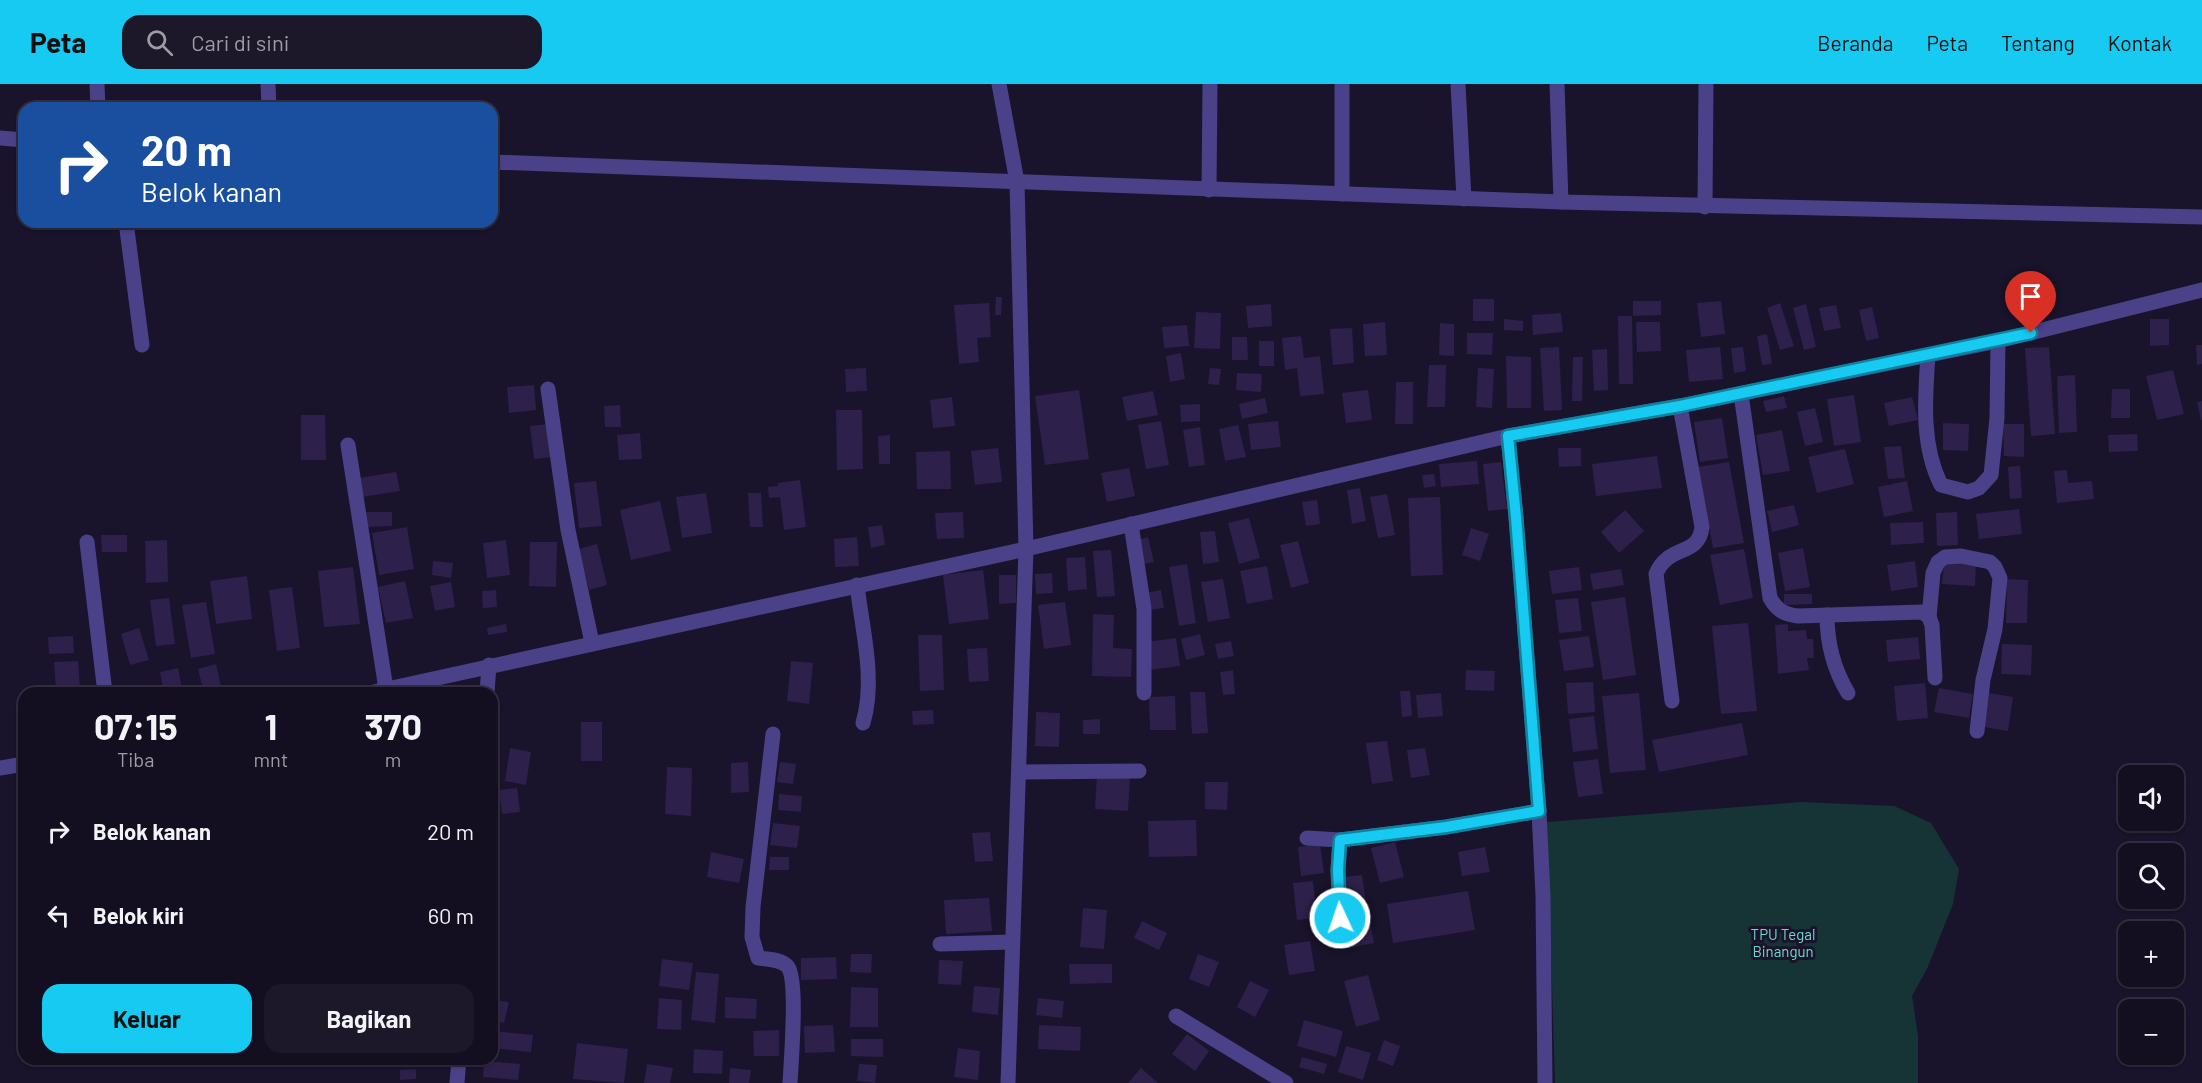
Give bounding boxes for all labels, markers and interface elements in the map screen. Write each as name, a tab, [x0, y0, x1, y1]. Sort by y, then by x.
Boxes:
search box	[122, 15, 542, 69]
text: Peta	[30, 25, 86, 59]
icon: search	[143, 26, 176, 59]
text: Cari di sini	[191, 29, 289, 55]
text: Beranda	[1817, 30, 1893, 55]
text: Peta	[1926, 30, 1968, 55]
text: Tentang	[2001, 30, 2075, 55]
text: Kontak	[2108, 30, 2172, 55]
text: 20 m	[141, 124, 232, 174]
icon: right	[42, 126, 120, 204]
text: Belok kanan	[141, 175, 282, 207]
pin	[2005, 271, 2056, 333]
icon: arrive	[2014, 280, 2047, 313]
text: 07:15	[94, 704, 178, 747]
text: 1	[265, 704, 277, 747]
text: 370	[364, 704, 422, 747]
text: Tiba	[117, 747, 154, 771]
text: mnt	[254, 747, 288, 771]
text: m	[385, 747, 401, 771]
map controls	[2118, 765, 2184, 1065]
button: sound	[2118, 765, 2184, 831]
icon: right	[42, 815, 75, 848]
text: Belok kanan	[93, 818, 211, 844]
text: 20 m	[427, 818, 474, 844]
button: search	[2118, 843, 2184, 909]
position arrow	[1308, 886, 1372, 950]
icon: left	[42, 899, 75, 932]
text: Belok kiri	[93, 902, 184, 928]
text: 60 m	[428, 902, 474, 928]
button: +	[2118, 921, 2184, 987]
park label: TPU Tegal Binangun	[1751, 925, 1815, 960]
button: Keluar	[42, 984, 252, 1053]
button: Bagikan	[264, 984, 474, 1053]
button: −	[2118, 999, 2184, 1065]

